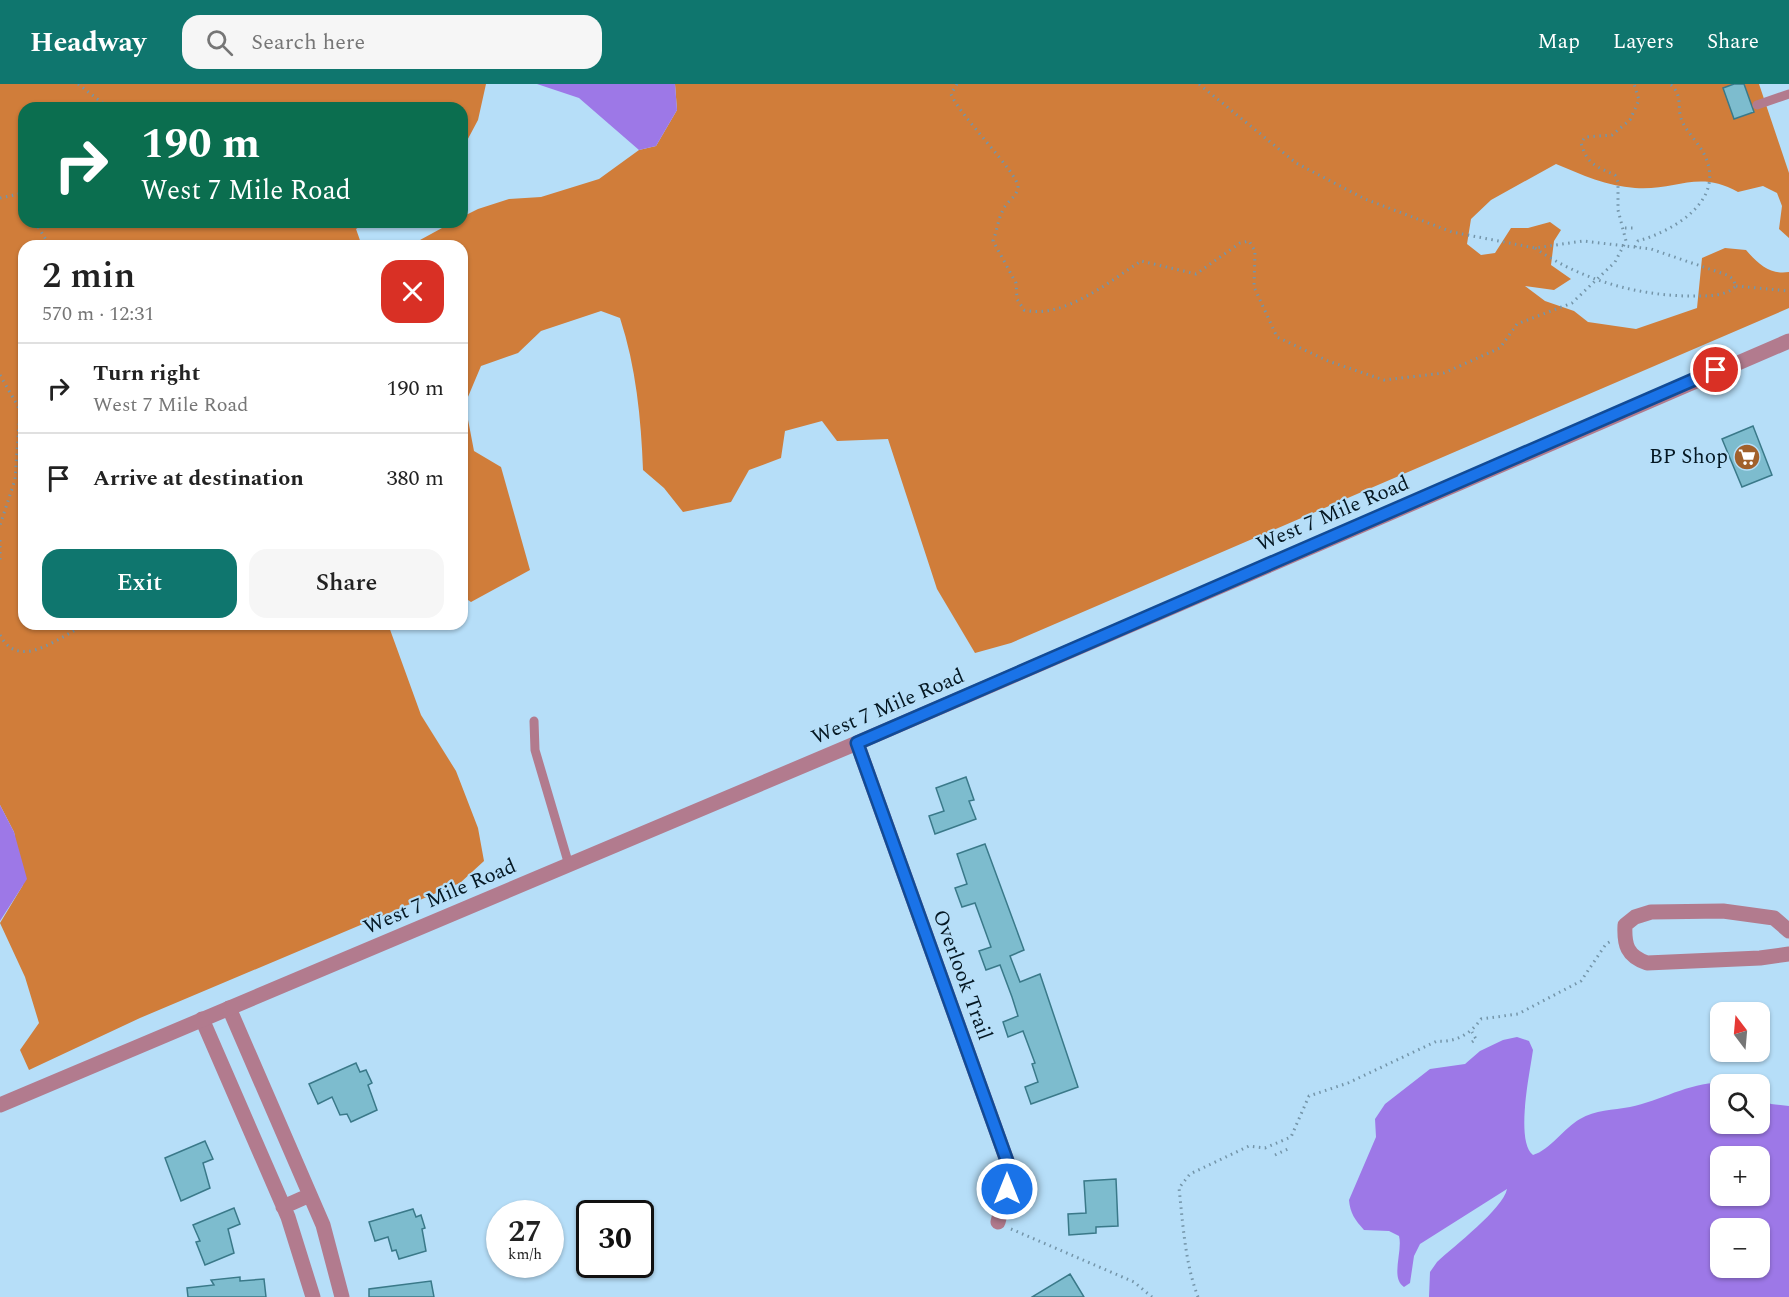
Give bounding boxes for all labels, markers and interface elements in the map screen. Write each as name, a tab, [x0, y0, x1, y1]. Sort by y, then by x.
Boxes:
search box	[182, 15, 602, 69]
text: Headway	[30, 21, 146, 64]
icon: search	[203, 26, 236, 59]
text: Search here	[251, 26, 365, 59]
text: Map	[1538, 26, 1580, 58]
text: Layers	[1613, 26, 1674, 58]
text: Share	[1707, 26, 1759, 58]
text: 190 m	[141, 113, 260, 176]
icon: right	[42, 126, 120, 204]
text: West 7 Mile Road	[141, 170, 351, 212]
text: 2 min	[42, 249, 135, 304]
button: close	[381, 260, 444, 323]
text: 570 m · 12:31	[42, 299, 154, 329]
pin	[1690, 344, 1741, 395]
icon: arrive	[1699, 353, 1732, 386]
text: Turn right	[93, 357, 200, 390]
icon: right	[42, 372, 75, 405]
text: 190 m	[387, 372, 444, 405]
text: West 7 Mile Road	[93, 390, 249, 420]
place label: BP Shop	[1649, 441, 1728, 473]
supermarket icon: BP Shop	[1732, 442, 1762, 472]
icon: arrive	[42, 462, 75, 495]
text: Arrive at destination	[93, 462, 304, 495]
text: 380 m	[387, 462, 444, 495]
street label: West 7 Mile Road	[1252, 467, 1414, 561]
button: Exit	[42, 549, 237, 618]
button: Share	[249, 549, 444, 618]
street label: West 7 Mile Road	[807, 660, 969, 754]
street label: West 7 Mile Road	[359, 850, 521, 944]
street label: Overlook Trail	[924, 905, 1000, 1045]
north arrow	[1710, 1002, 1770, 1062]
map controls	[1710, 1002, 1770, 1278]
button: search	[1710, 1074, 1770, 1134]
button: +	[1710, 1146, 1770, 1206]
position arrow	[975, 1157, 1039, 1221]
speed limit sign: 30	[576, 1200, 654, 1278]
text: 27	[508, 1209, 542, 1255]
button: −	[1710, 1218, 1770, 1278]
text: km/h	[508, 1243, 542, 1266]

